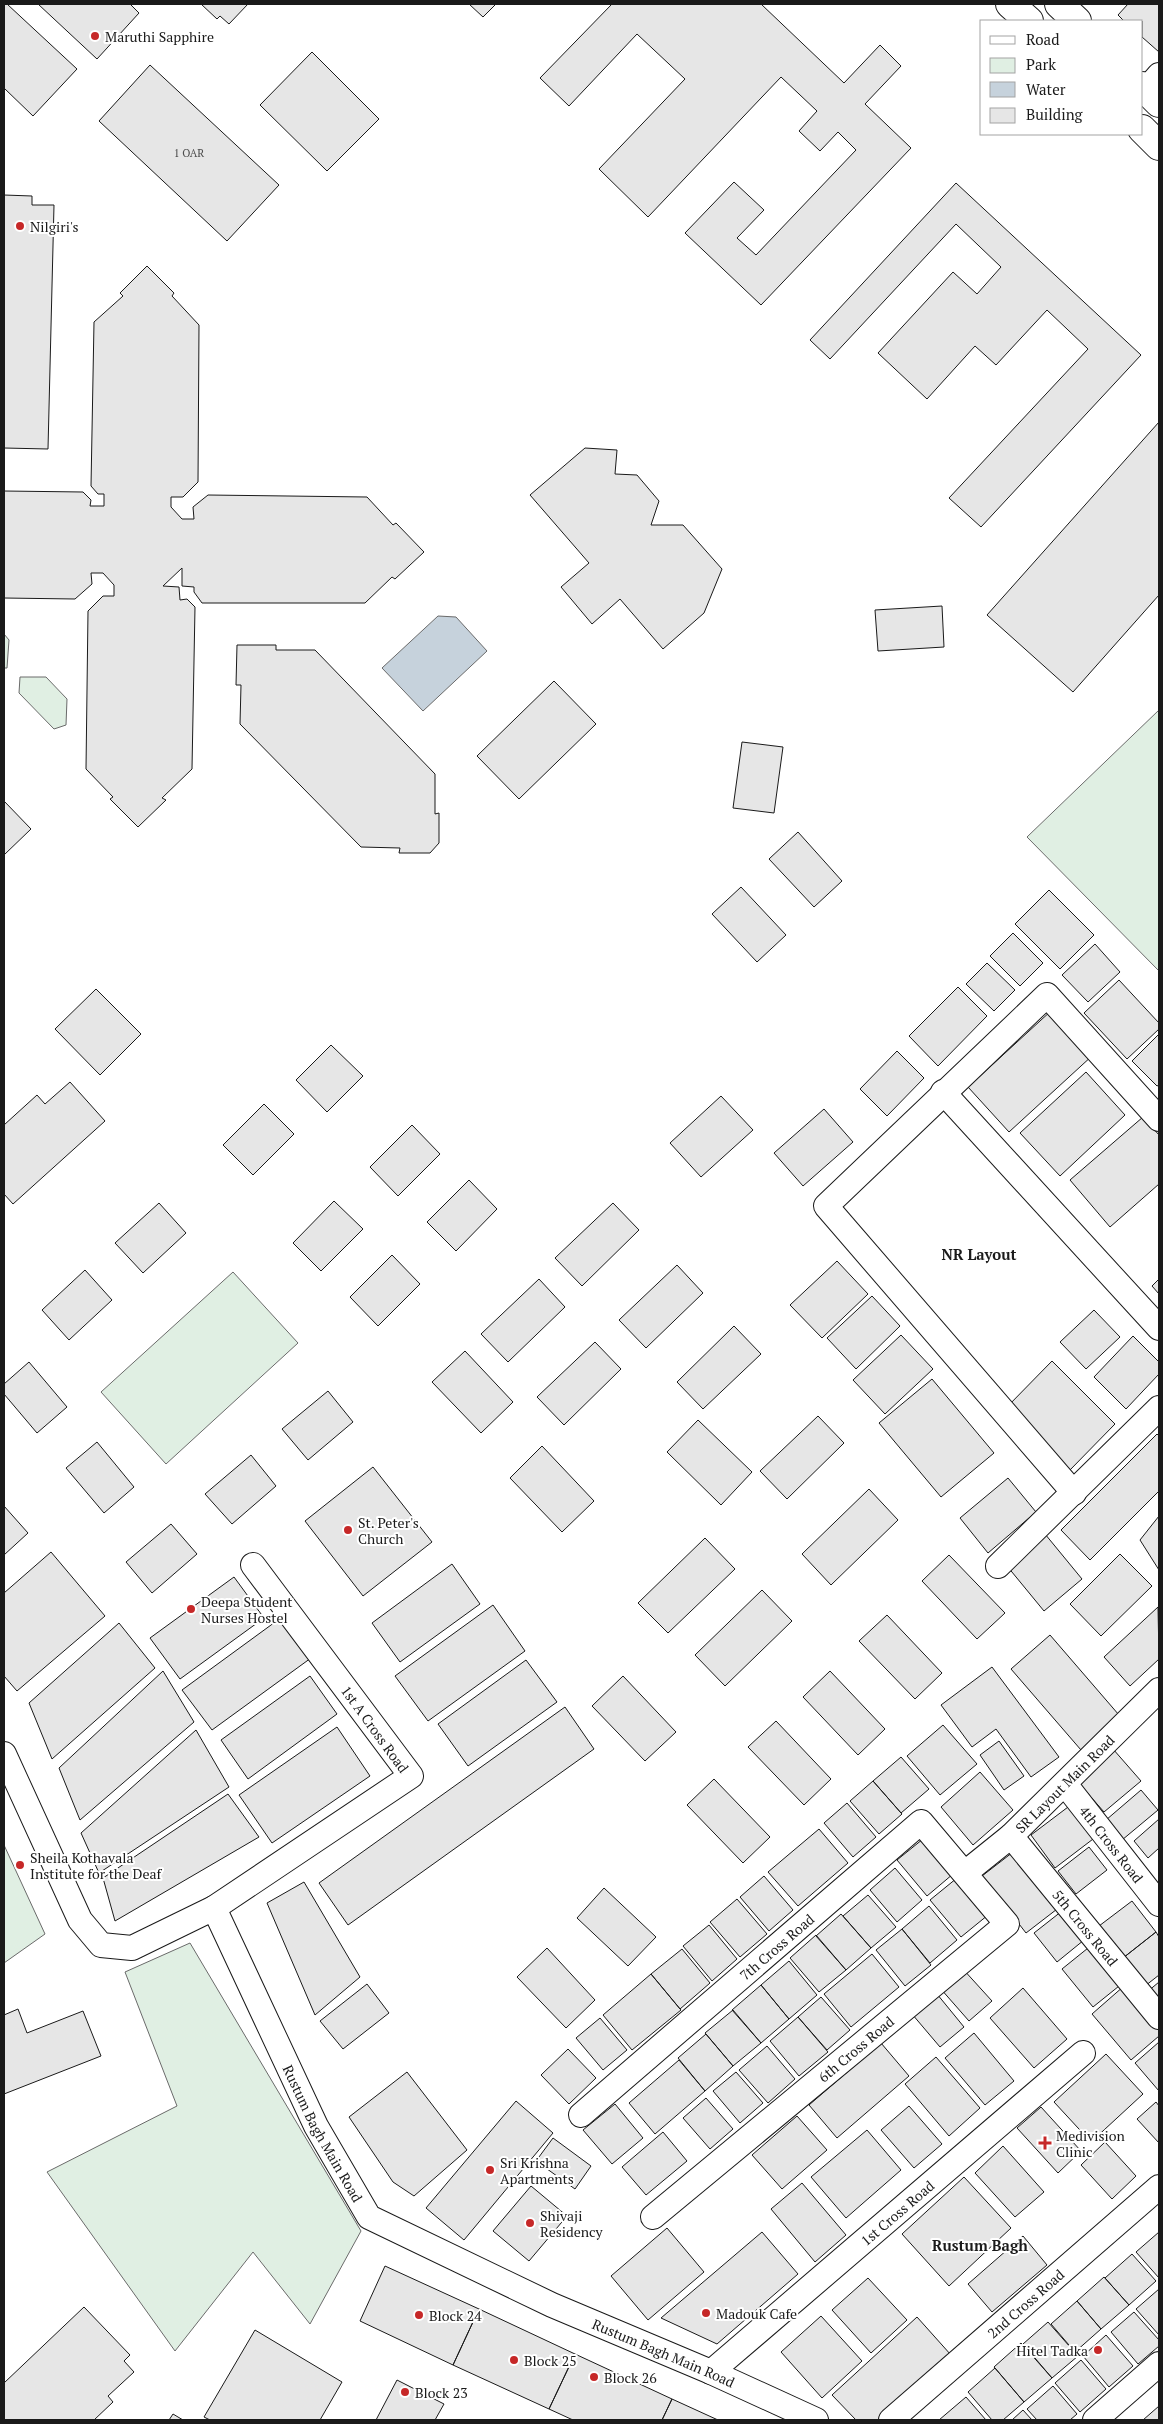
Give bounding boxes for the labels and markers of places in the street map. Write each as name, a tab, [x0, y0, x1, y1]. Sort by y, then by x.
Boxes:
place label: Maruthi Sapphire	[105, 27, 214, 46]
marker: Maruthi Sapphire	[89, 30, 101, 42]
place label: Nilgiri's	[30, 217, 79, 236]
marker: Nilgiri's	[14, 220, 26, 232]
place label: St. Peter's Church	[358, 1513, 419, 1548]
marker: St. Peter's Church	[342, 1524, 354, 1536]
place label: Deepa Student Nurses Hostel	[201, 1592, 293, 1627]
marker: Deepa Student Nurses Hostel	[185, 1603, 197, 1615]
place label: Sheila Kothavala Institute for the Deaf	[30, 1848, 163, 1883]
marker: Sheila Kothavala Institute for the Deaf	[14, 1859, 26, 1871]
place label: Medivision Clinic	[1056, 2126, 1125, 2161]
marker: Medivision Clinic	[1038, 2136, 1052, 2150]
place label: Sri Krishna Apartments	[500, 2153, 574, 2188]
marker: Sri Krishna Apartments	[484, 2164, 496, 2176]
place label: Shivaji Residency	[540, 2206, 604, 2241]
marker: Shivaji Residency	[524, 2217, 536, 2229]
place label: Madouk Cafe	[716, 2304, 797, 2323]
place label: Block 24	[429, 2306, 482, 2325]
marker: Madouk Cafe	[700, 2307, 712, 2319]
marker: Block 24	[413, 2309, 425, 2321]
place label: Hitel Tadka	[1016, 2341, 1088, 2360]
marker: Hitel Tadka	[1092, 2344, 1104, 2356]
place label: Block 25	[524, 2351, 577, 2370]
marker: Block 25	[508, 2354, 520, 2366]
place label: Block 26	[604, 2368, 657, 2387]
marker: Block 26	[588, 2371, 600, 2383]
place label: Block 23	[415, 2383, 468, 2402]
marker: Block 23	[399, 2386, 411, 2398]

